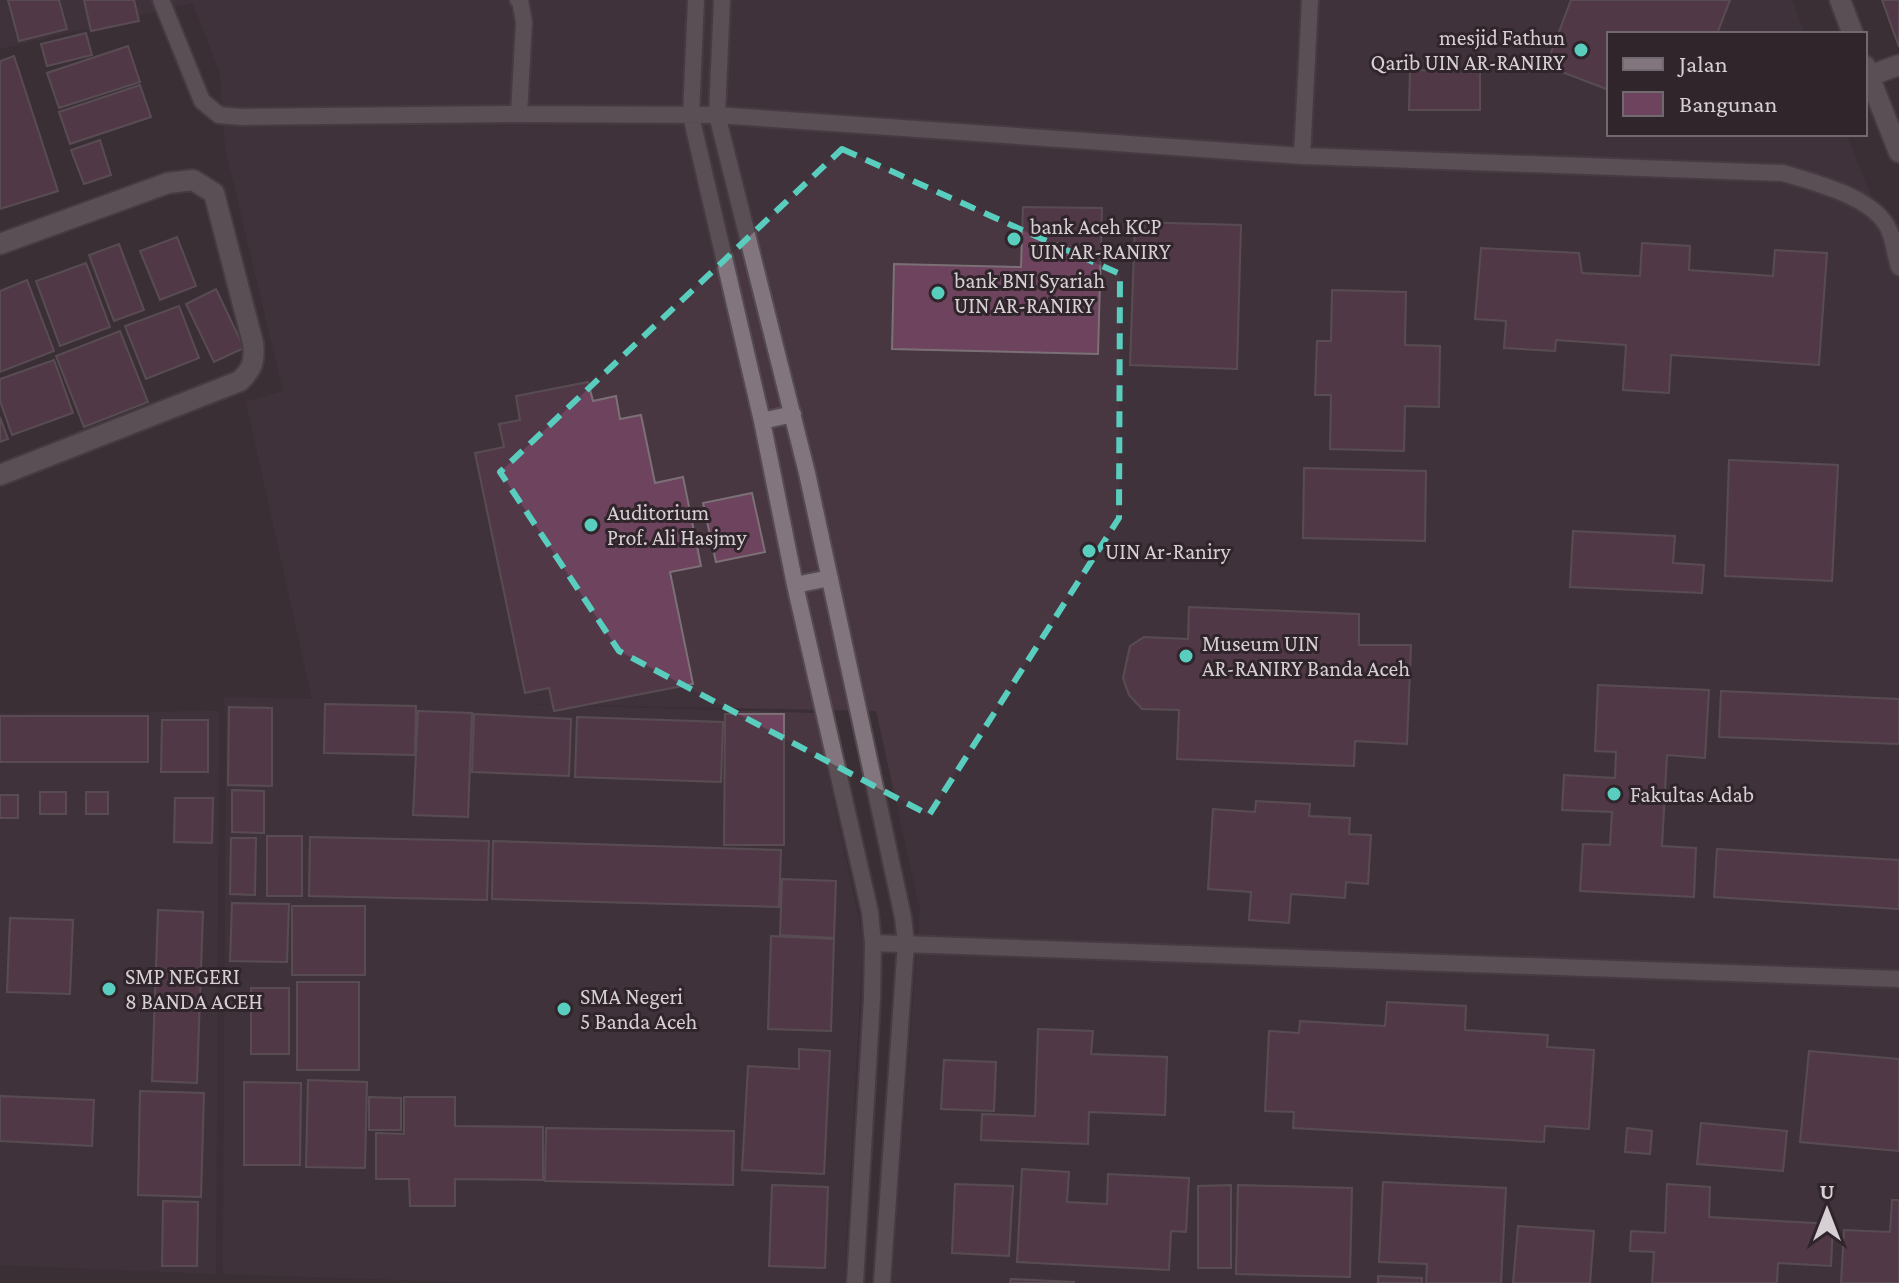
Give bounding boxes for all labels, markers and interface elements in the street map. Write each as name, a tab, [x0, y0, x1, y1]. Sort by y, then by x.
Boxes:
place label: mesjid Fathun Qarib UIN AR-RANIRY	[1371, 25, 1565, 75]
legend	[1607, 32, 1867, 136]
marker: mesjid Fathun Qarib UIN AR-RANIRY	[1572, 41, 1590, 59]
text: Jalan	[1677, 50, 1728, 77]
text: Bangunan	[1679, 90, 1777, 117]
place label: bank Aceh KCP UIN AR-RANIRY	[1030, 214, 1171, 264]
marker: bank Aceh KCP UIN AR-RANIRY	[1005, 230, 1023, 248]
place label: bank BNI Syariah UIN AR-RANIRY	[954, 268, 1105, 318]
marker: bank BNI Syariah UIN AR-RANIRY	[929, 284, 947, 302]
place label: Auditorium Prof. Ali Hasjmy	[607, 500, 747, 550]
marker: Auditorium Prof. Ali Hasjmy	[582, 516, 600, 534]
place label: UIN Ar-Raniry	[1105, 539, 1232, 564]
marker: UIN Ar-Raniry	[1080, 542, 1098, 560]
place label: Museum UIN AR-RANIRY Banda Aceh	[1202, 631, 1410, 681]
marker: Museum UIN AR-RANIRY Banda Aceh	[1177, 647, 1195, 665]
place label: Fakultas Adab	[1630, 782, 1754, 807]
marker: Fakultas Adab	[1605, 785, 1623, 803]
place label: SMP NEGERI 8 BANDA ACEH	[125, 964, 263, 1014]
marker: SMP NEGERI 8 BANDA ACEH	[100, 980, 118, 998]
place label: SMA Negeri 5 Banda Aceh	[580, 984, 698, 1034]
marker: SMA Negeri 5 Banda Aceh	[555, 1000, 573, 1018]
north arrow	[1787, 1171, 1867, 1251]
text: U	[1819, 1179, 1835, 1204]

